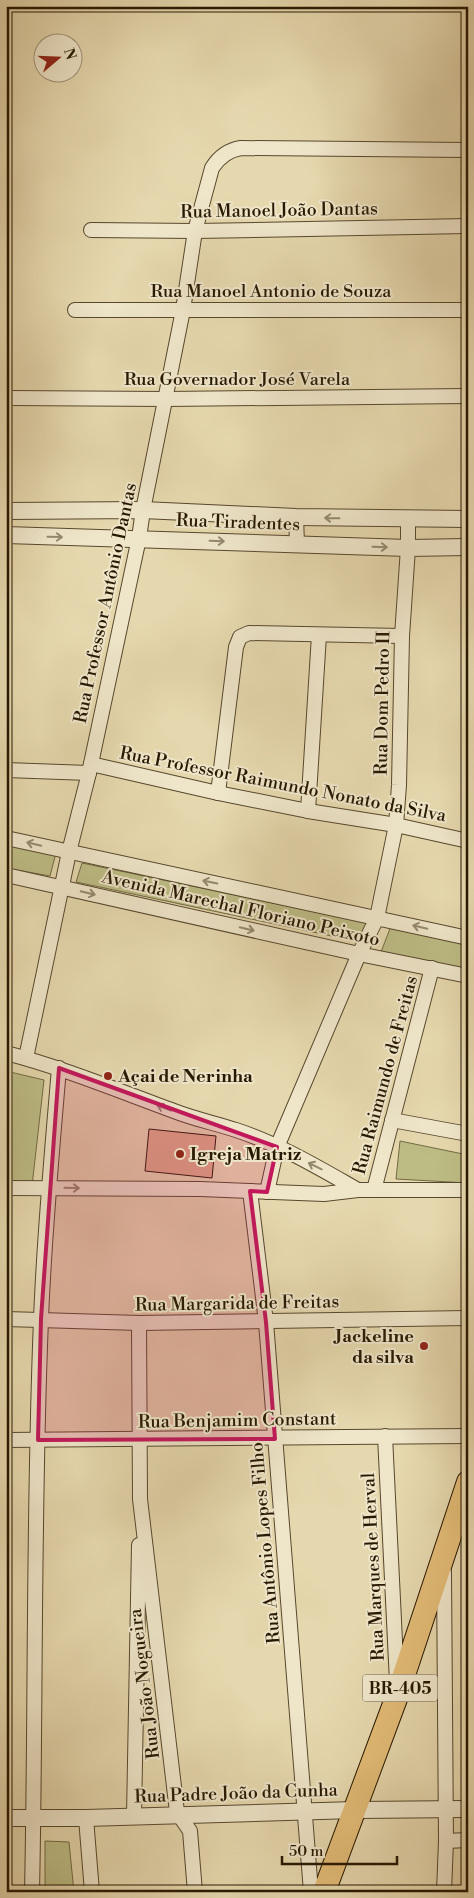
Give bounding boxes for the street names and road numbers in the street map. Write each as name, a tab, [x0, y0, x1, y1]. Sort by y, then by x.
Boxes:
street label: Rua Manoel João Dantas	[180, 197, 378, 224]
street label: Rua Manoel Antonio de Souza	[151, 280, 392, 303]
street label: Rua Governador José Varela	[124, 368, 351, 391]
street label: Rua Professor Antônio Dantas	[69, 481, 142, 725]
street label: Rua Tiradentes	[176, 509, 300, 536]
street label: Rua Dom Pedro II	[370, 630, 395, 775]
street label: Rua Professor Raimundo Nonato da Silva	[118, 741, 449, 828]
street label: Avenida Marechal Floriano Peixoto	[99, 865, 382, 952]
street label: Rua Raimundo de Freitas	[348, 973, 423, 1177]
street label: Rua Margarida de Freitas	[135, 1290, 340, 1317]
street label: Rua Benjamim Constant	[138, 1407, 337, 1434]
street label: Rua Antônio Lopes Filho	[245, 1441, 286, 1645]
street label: Rua Marques de Herval	[357, 1472, 390, 1662]
street label: Rua João Nogueira	[124, 1607, 165, 1760]
road number: BR-405	[362, 1675, 438, 1702]
street label: Rua Padre João da Cunha	[134, 1778, 339, 1809]

